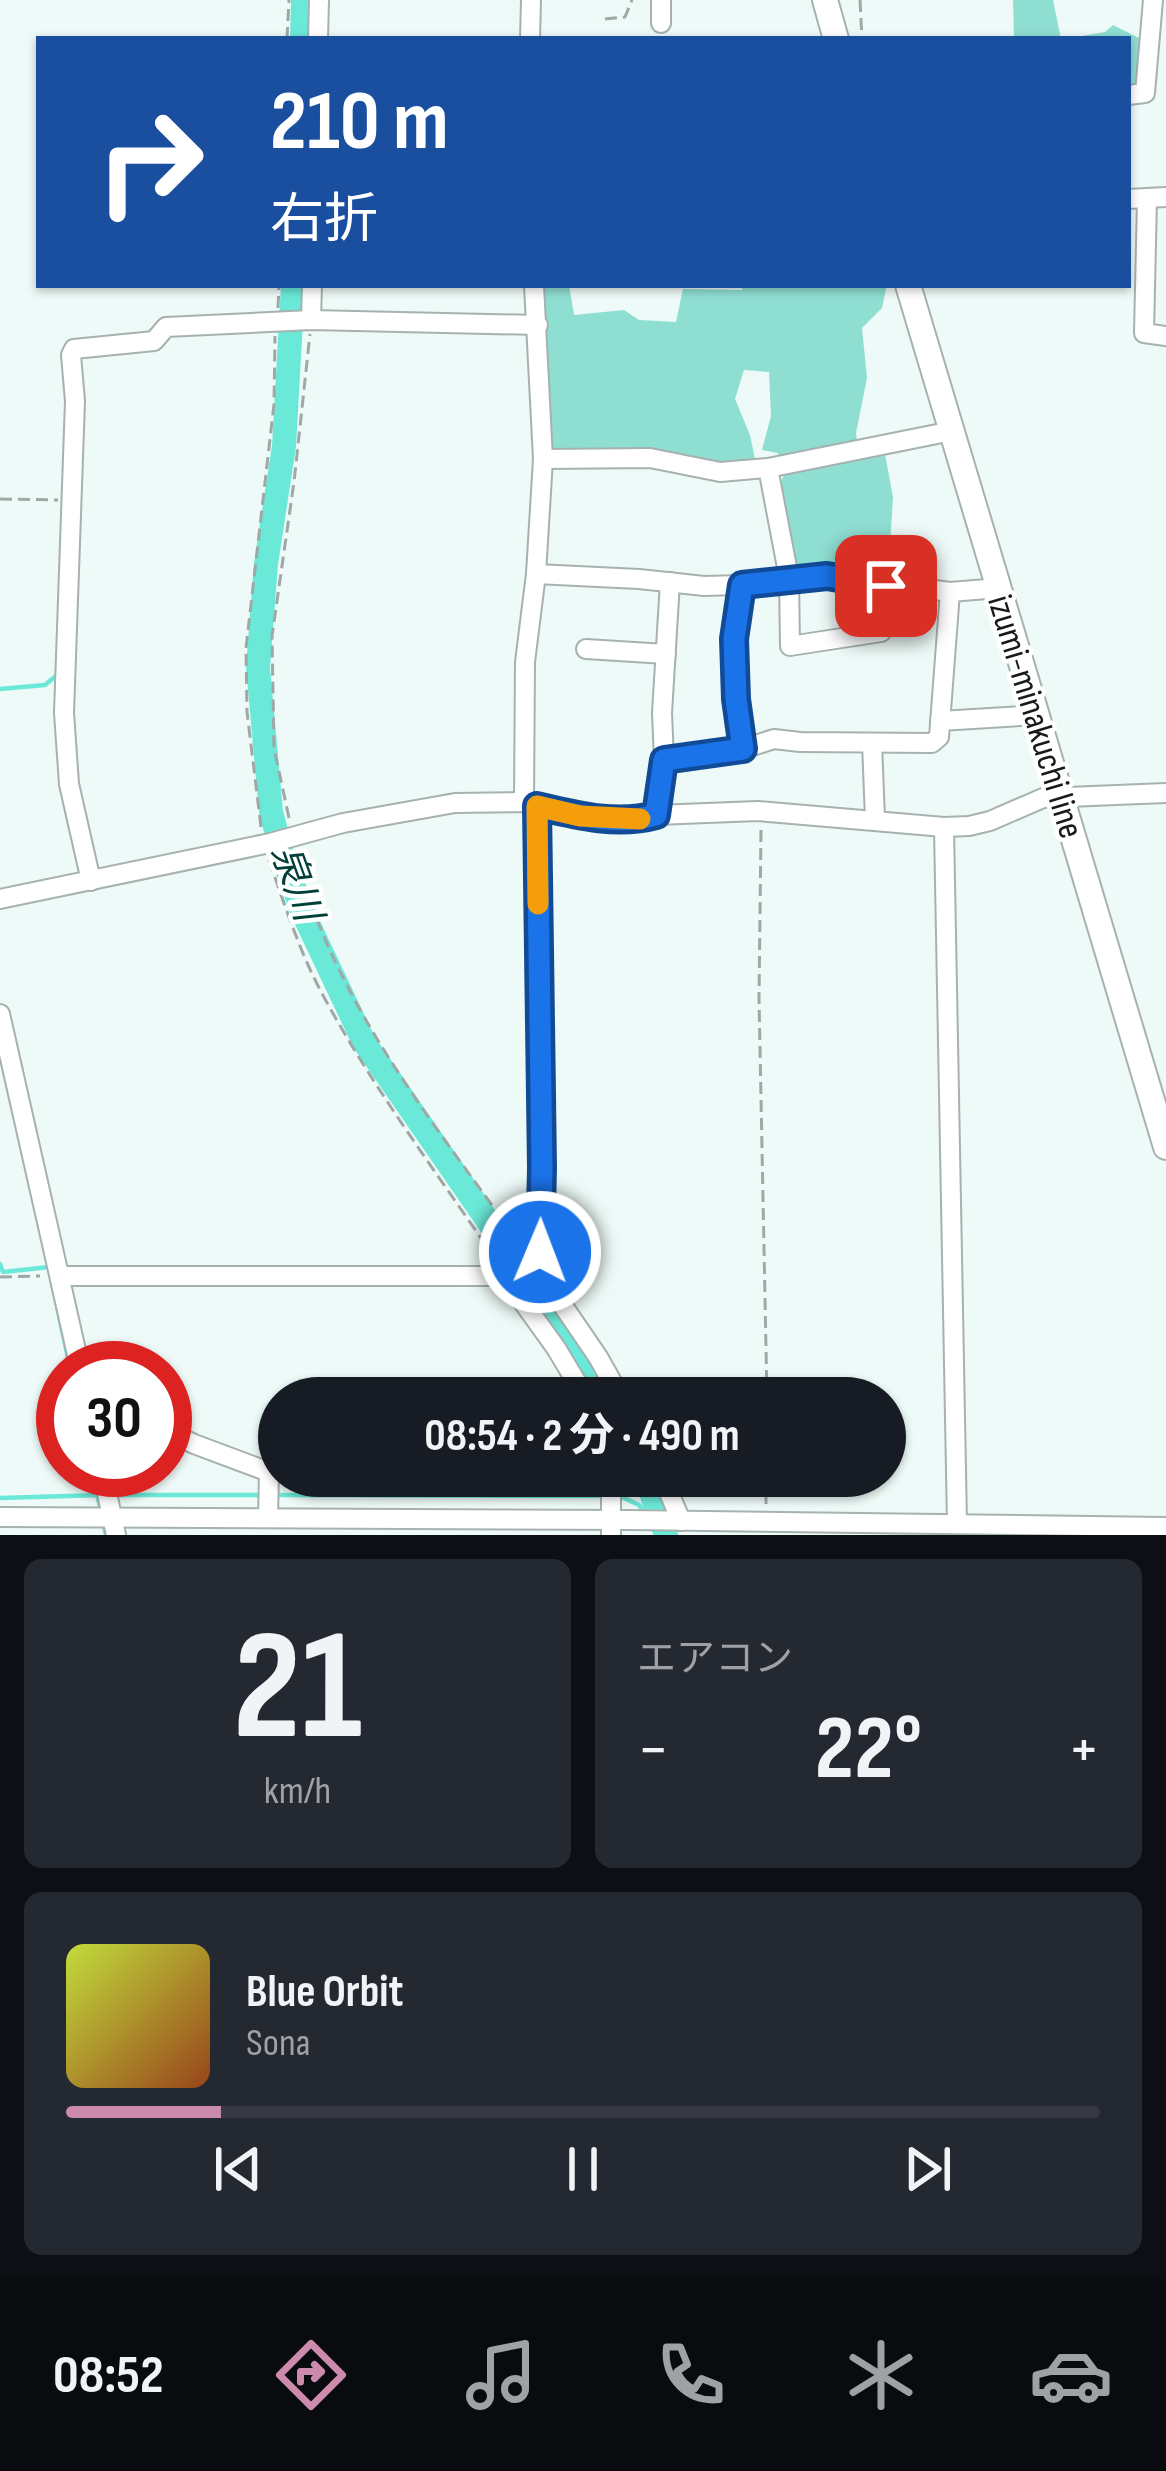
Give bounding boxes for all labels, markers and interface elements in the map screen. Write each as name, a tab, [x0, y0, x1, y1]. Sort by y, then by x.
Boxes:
text: 210 m	[270, 72, 449, 173]
icon: right	[72, 84, 228, 240]
text: 右折	[270, 188, 378, 253]
pin	[835, 535, 937, 637]
icon: arrive	[853, 553, 919, 619]
street label: izumi-minakuchi line	[977, 590, 1092, 843]
water label: 泉川	[260, 838, 332, 931]
position arrow	[477, 1189, 603, 1315]
speed limit sign: 30	[36, 1341, 192, 1497]
text: 08:54 · 2 分 · 490 m	[424, 1409, 740, 1464]
text: 21	[233, 1596, 362, 1783]
text: エアコン	[637, 1636, 793, 1683]
text: 22°	[815, 1696, 922, 1804]
text: −	[637, 1711, 669, 1790]
text: +	[1068, 1711, 1100, 1790]
text: km/h	[264, 1768, 331, 1815]
text: Blue Orbit	[246, 1965, 403, 2020]
text: Sona	[246, 2020, 311, 2067]
icon: previous	[205, 2136, 271, 2202]
icon: pause	[550, 2136, 616, 2202]
icon: next	[895, 2136, 961, 2202]
icon: directions	[269, 2333, 353, 2417]
icon: music	[459, 2333, 543, 2417]
icon: phone	[649, 2333, 733, 2417]
icon: climate	[839, 2333, 923, 2417]
icon: car	[1029, 2333, 1113, 2417]
text: 08:52	[53, 2343, 164, 2408]

